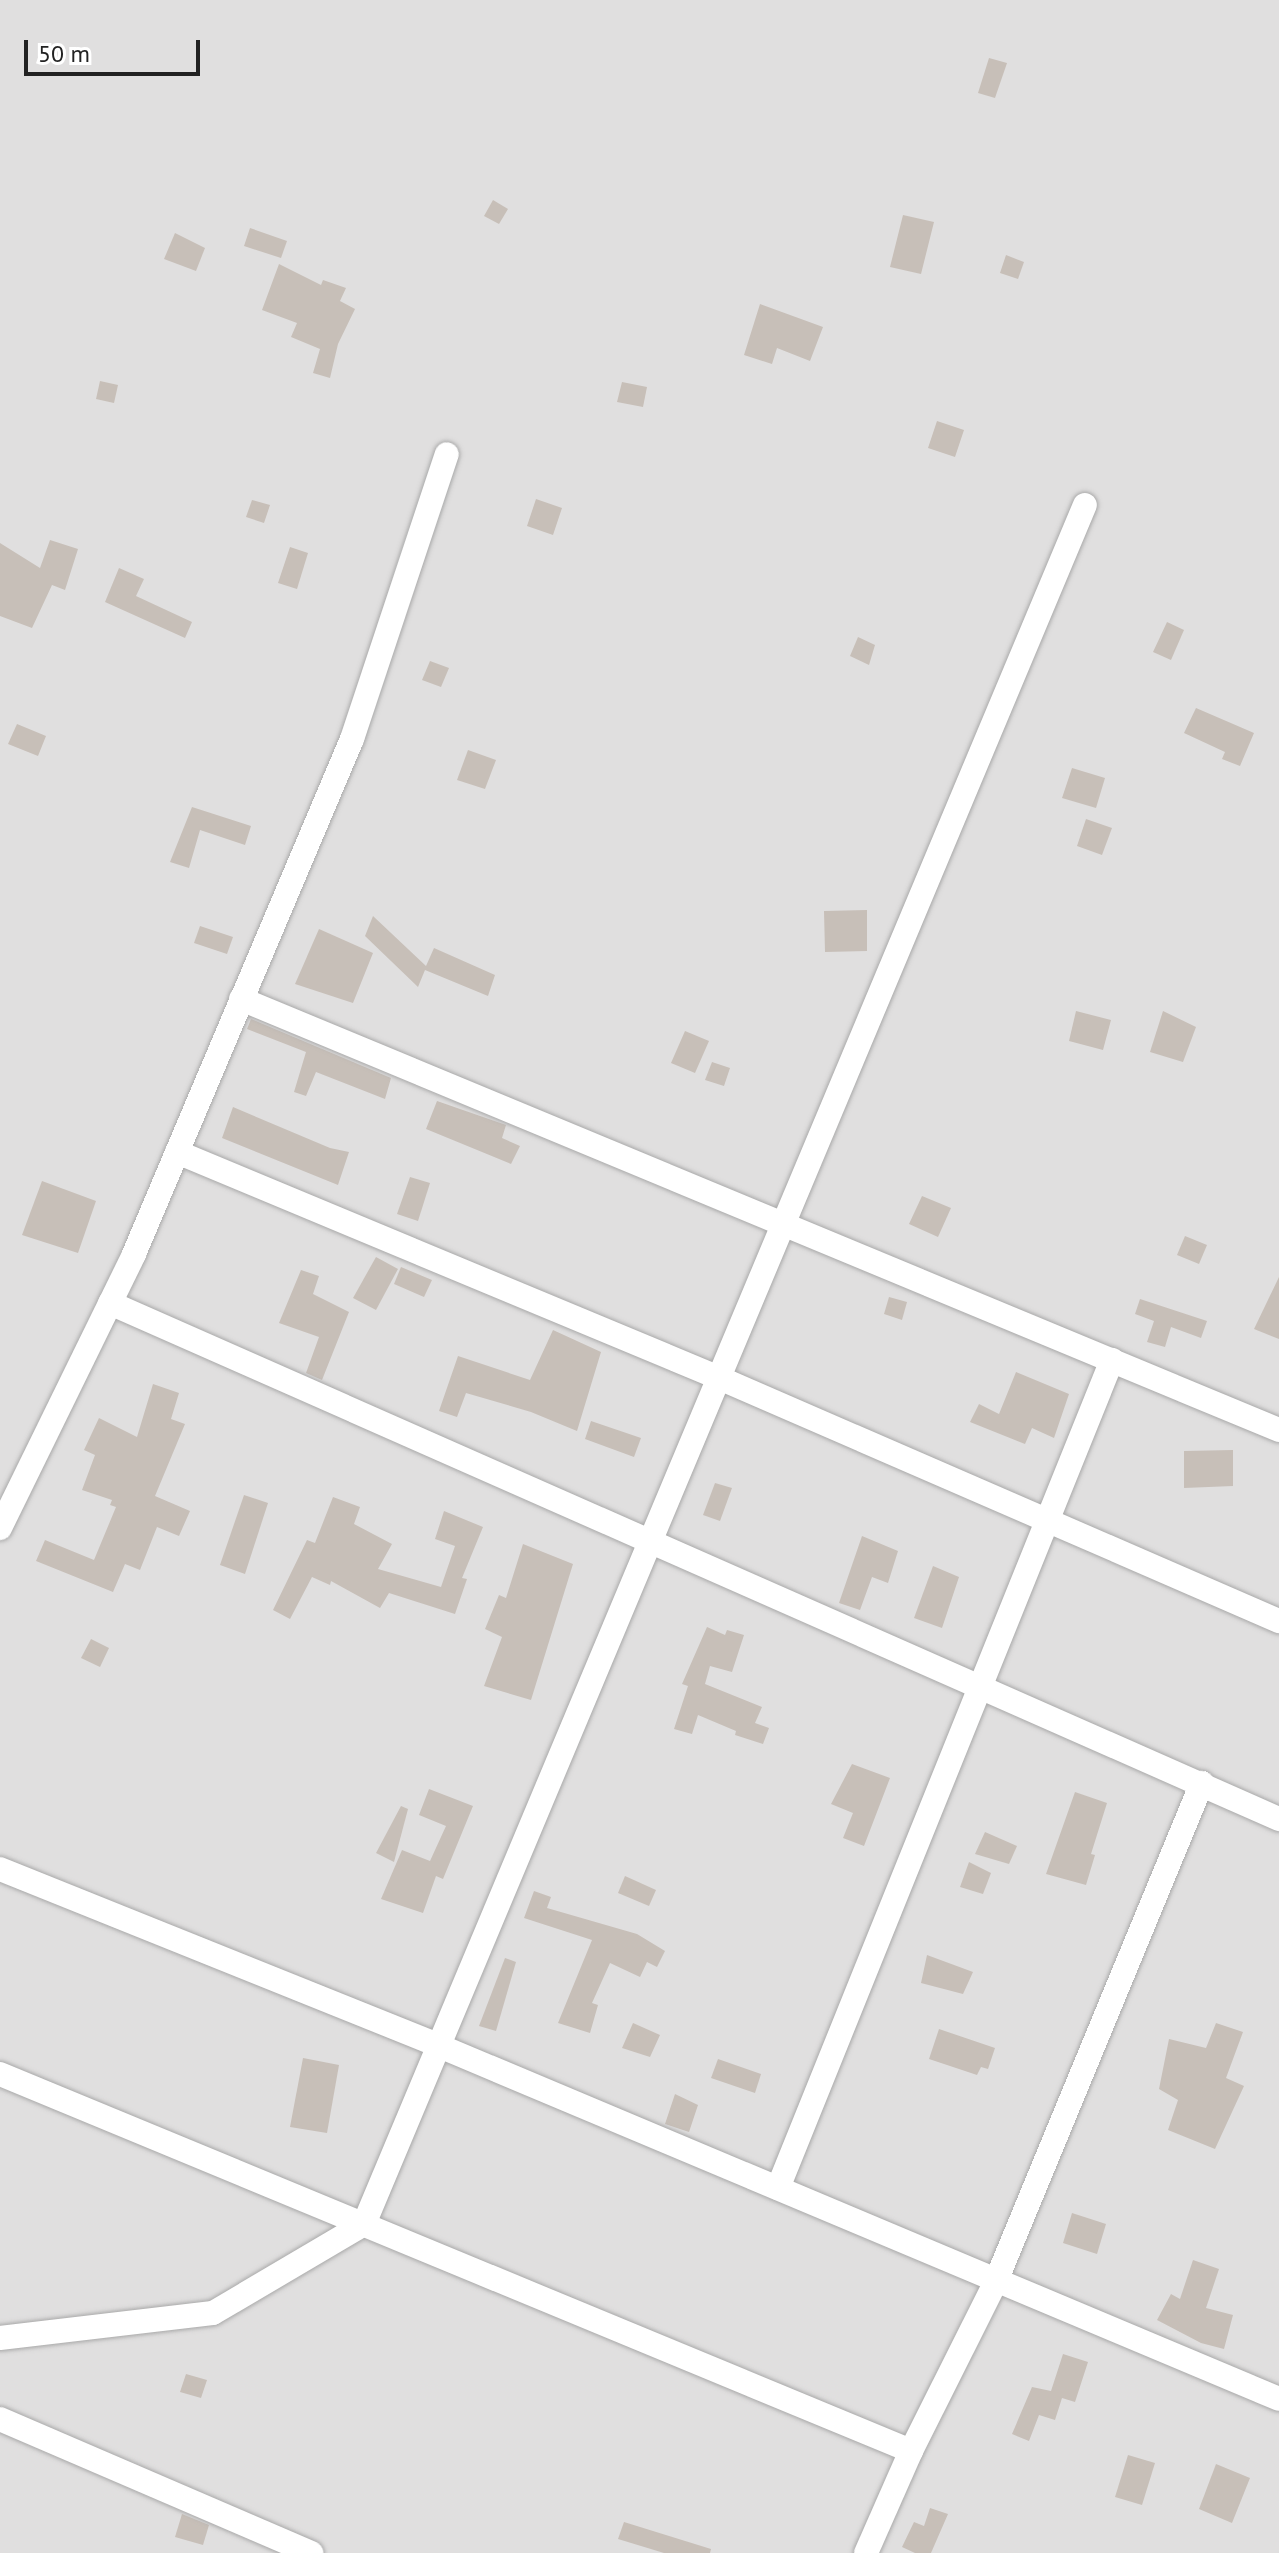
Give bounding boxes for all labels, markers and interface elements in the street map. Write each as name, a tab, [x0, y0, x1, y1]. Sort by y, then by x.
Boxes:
scale bar	[28, 24, 204, 74]
text: 50 m	[38, 38, 90, 69]

